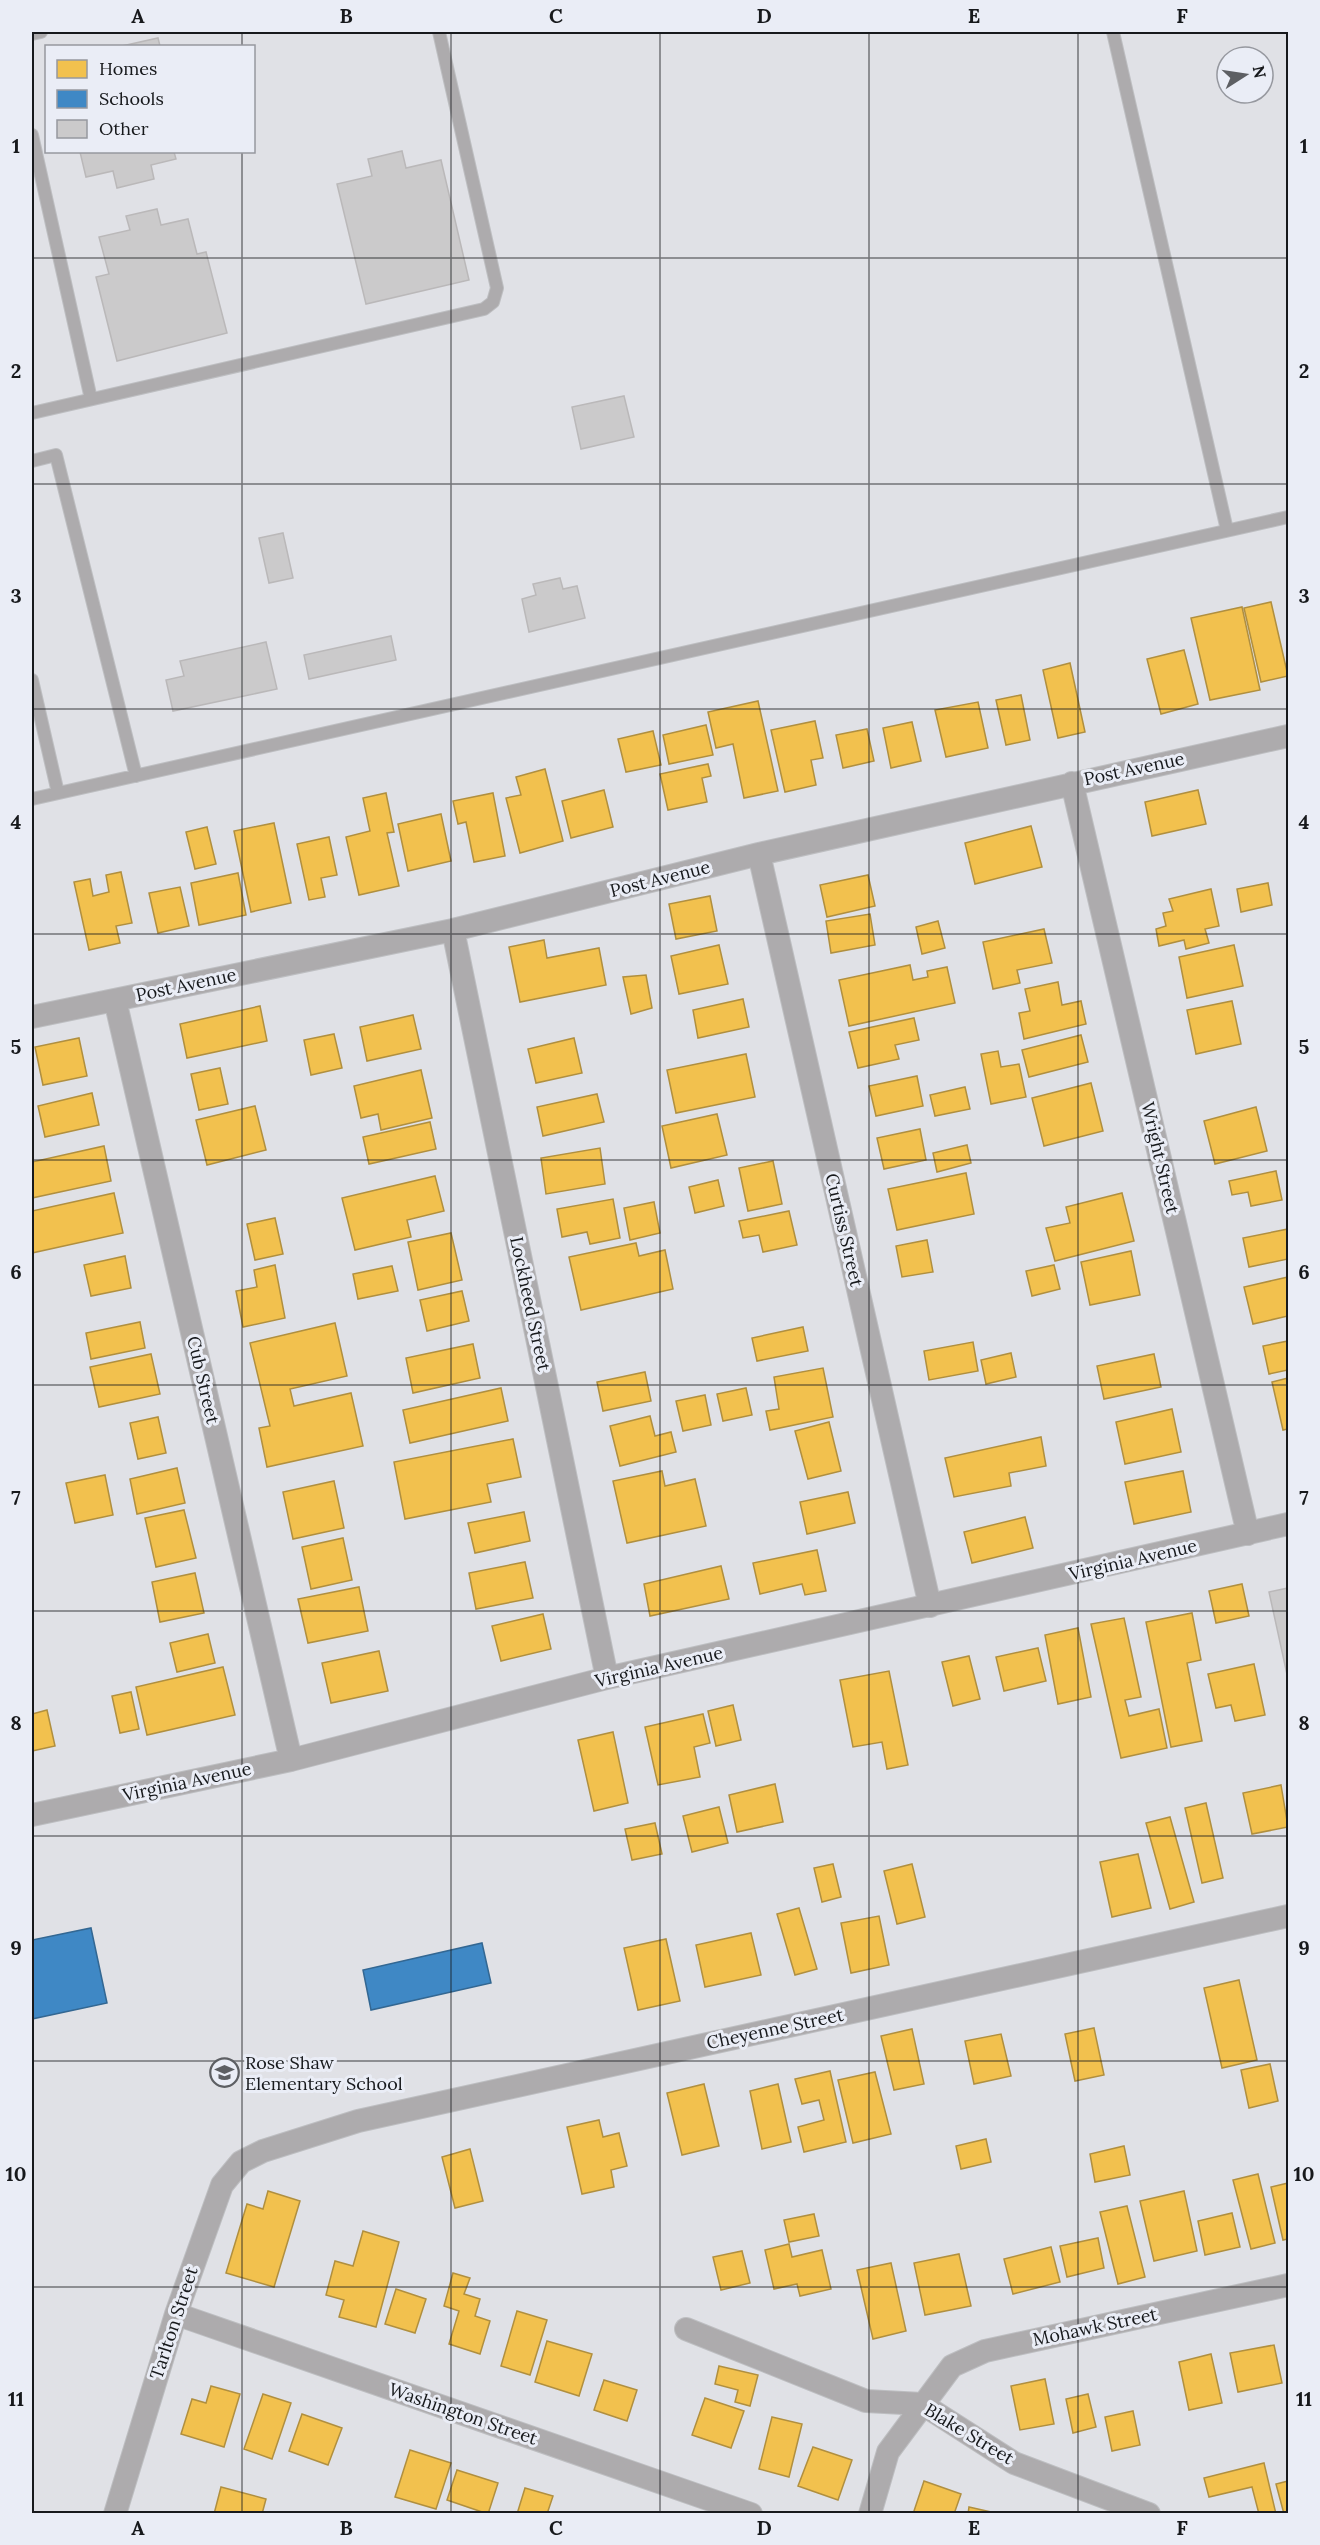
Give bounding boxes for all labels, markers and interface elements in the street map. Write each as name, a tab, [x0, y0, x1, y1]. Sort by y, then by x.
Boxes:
text: A	[131, 3, 145, 28]
text: B	[339, 3, 353, 28]
text: C	[549, 3, 563, 28]
text: D	[756, 3, 772, 28]
text: E	[968, 3, 980, 28]
text: F	[1176, 3, 1188, 28]
legend	[45, 45, 255, 153]
north arrow	[1215, 45, 1275, 105]
text: Homes	[99, 57, 157, 80]
text: N	[1249, 64, 1271, 80]
text: Schools	[99, 87, 164, 110]
text: Other	[99, 117, 149, 140]
text: 1	[12, 133, 20, 158]
text: 1	[1300, 133, 1308, 158]
text: 2	[11, 358, 21, 383]
text: 2	[1299, 358, 1309, 383]
text: 3	[10, 583, 22, 608]
text: 3	[1298, 583, 1310, 608]
street label: Post Avenue	[1081, 747, 1187, 790]
text: 4	[11, 809, 22, 834]
text: 4	[1299, 809, 1310, 834]
street label: Post Avenue	[607, 855, 713, 902]
street label: Post Avenue	[133, 963, 239, 1006]
text: 5	[11, 1034, 22, 1059]
text: 5	[1299, 1034, 1310, 1059]
street label: Wright Street	[1136, 1100, 1185, 1216]
street label: Curtiss Street	[820, 1171, 869, 1289]
street label: Lockheed Street	[505, 1235, 556, 1373]
text: 6	[10, 1259, 22, 1284]
text: 6	[1298, 1259, 1310, 1284]
street label: Cub Street	[182, 1334, 225, 1426]
text: 7	[11, 1485, 21, 1510]
text: 7	[1299, 1485, 1309, 1510]
street label: Virginia Avenue	[1066, 1534, 1199, 1586]
street label: Virginia Avenue	[592, 1641, 725, 1693]
text: 8	[10, 1710, 22, 1735]
text: 8	[1298, 1710, 1310, 1735]
street label: Virginia Avenue	[120, 1757, 253, 1807]
text: 9	[10, 1935, 22, 1960]
text: 9	[1298, 1935, 1310, 1960]
street label: Cheyenne Street	[704, 2003, 846, 2054]
place label: Rose Shaw Elementary School	[245, 2051, 403, 2095]
school or university icon: Rose Shaw Elementary School	[208, 2057, 240, 2089]
text: 10	[6, 2161, 26, 2186]
text: 10	[1294, 2161, 1314, 2186]
street label: Tarlton Street	[144, 2264, 203, 2382]
street label: Mohawk Street	[1031, 2302, 1159, 2351]
street label: Washington Street	[386, 2377, 541, 2450]
text: 11	[8, 2386, 24, 2411]
text: 11	[1296, 2386, 1312, 2411]
street label: Blake Street	[920, 2398, 1018, 2469]
text: A	[131, 2515, 145, 2540]
text: B	[339, 2515, 353, 2540]
text: C	[549, 2515, 563, 2540]
text: D	[756, 2515, 772, 2540]
text: E	[968, 2515, 980, 2540]
text: F	[1176, 2515, 1188, 2540]

